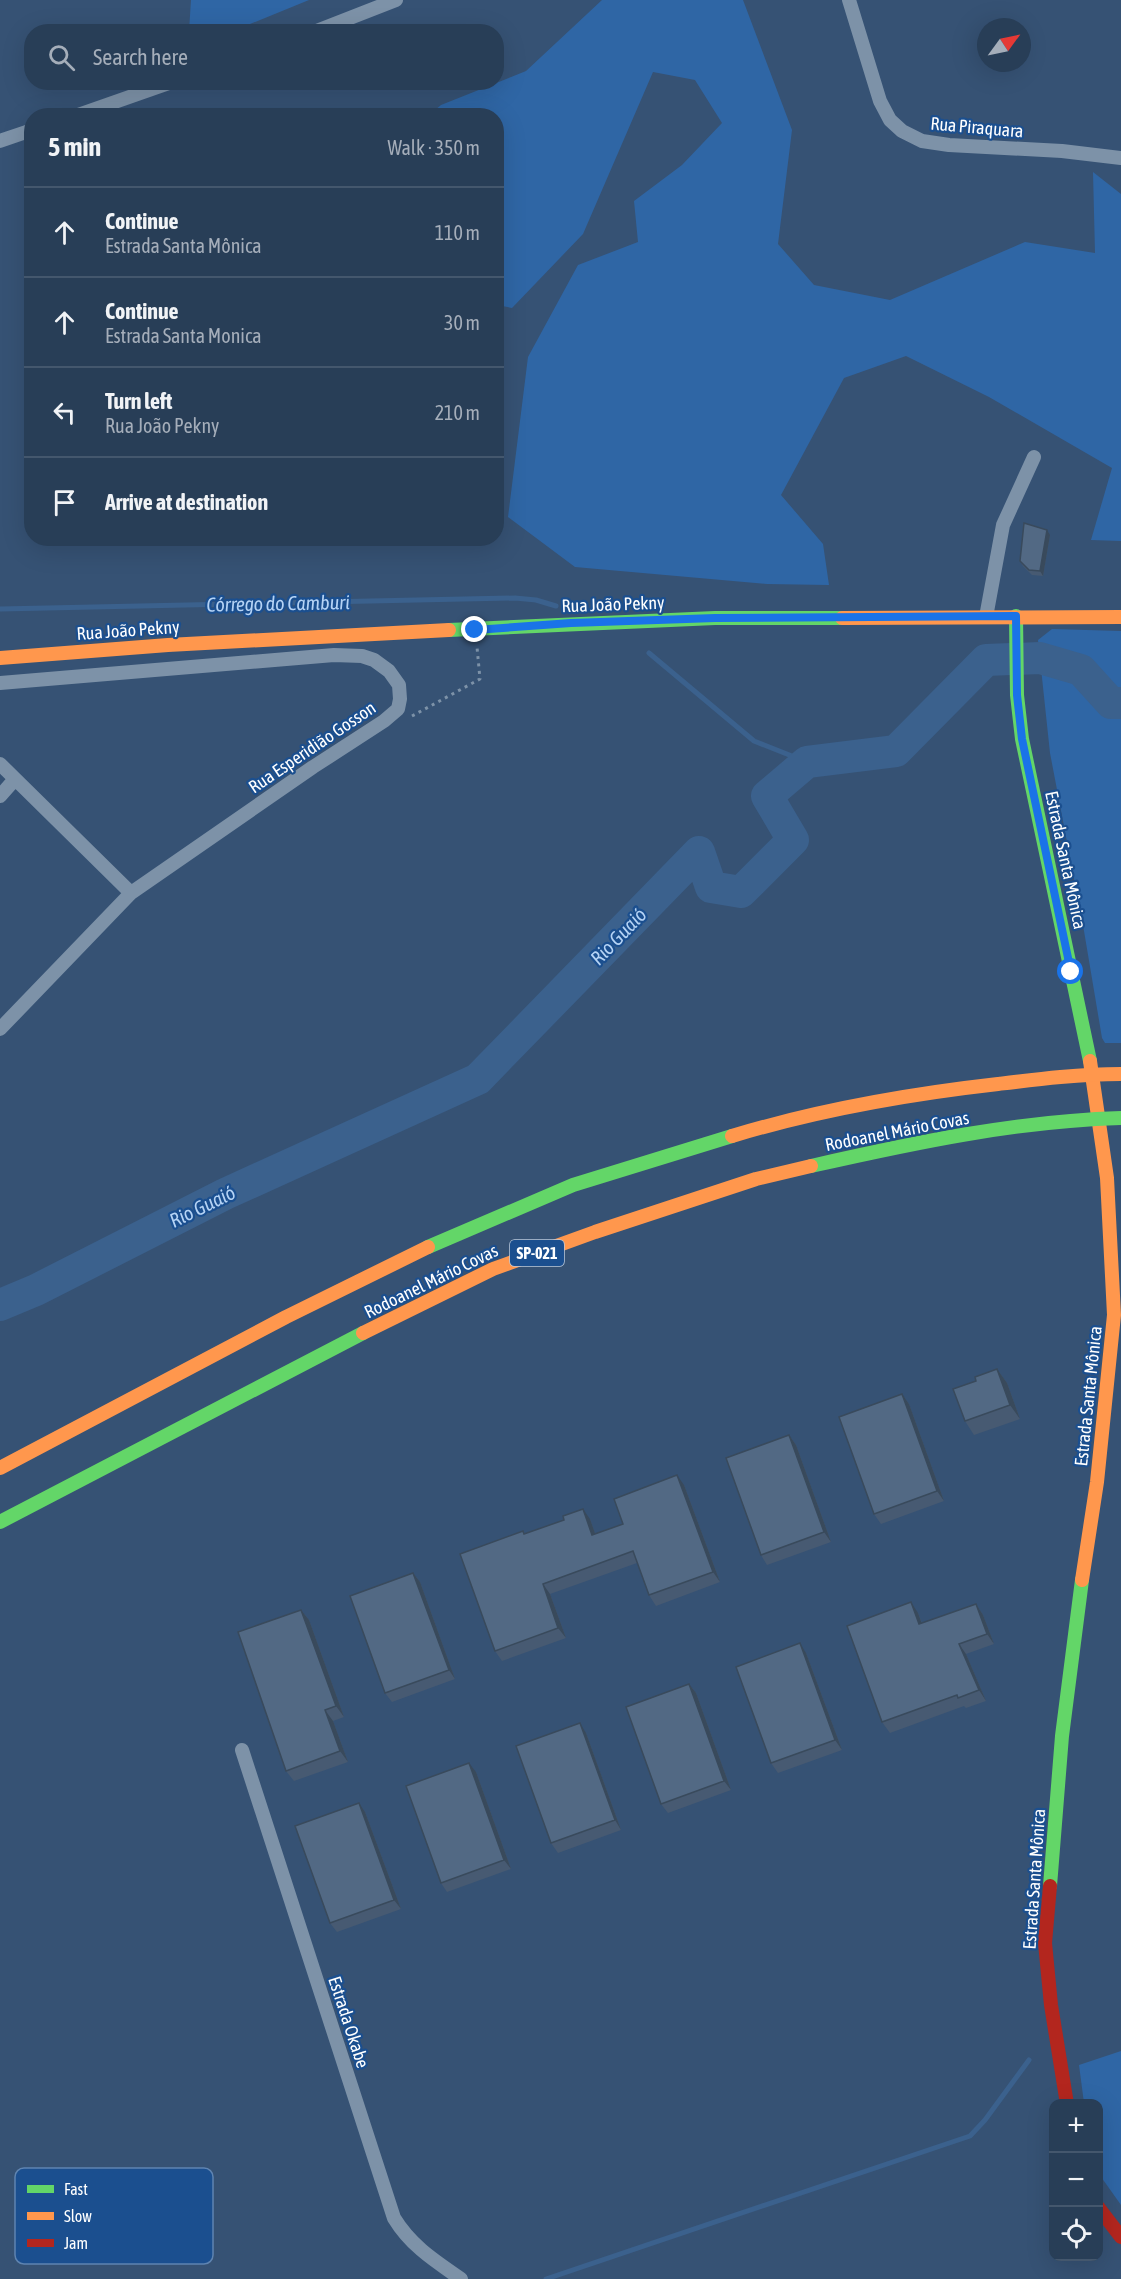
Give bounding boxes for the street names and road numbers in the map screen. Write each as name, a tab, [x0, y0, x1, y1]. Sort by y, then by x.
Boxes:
street label: Rua Piraquara	[930, 112, 1024, 142]
street label: Rua João Pekny	[561, 592, 665, 616]
street label: Rua João Pekny	[76, 616, 180, 644]
street label: Rua Esperidião Gosson	[245, 697, 379, 797]
street label: Estrada Santa Mônica	[1041, 789, 1091, 931]
street label: Rodoanel Mário Covas	[823, 1107, 971, 1155]
street label: Rodoanel Mário Covas	[361, 1240, 501, 1322]
road number: SP-021	[510, 1240, 564, 1266]
street label: Estrada Santa Mônica	[1070, 1325, 1106, 1467]
street label: Estrada Santa Mônica	[1019, 1808, 1049, 1950]
street label: Estrada Okabe	[324, 1973, 374, 2071]

